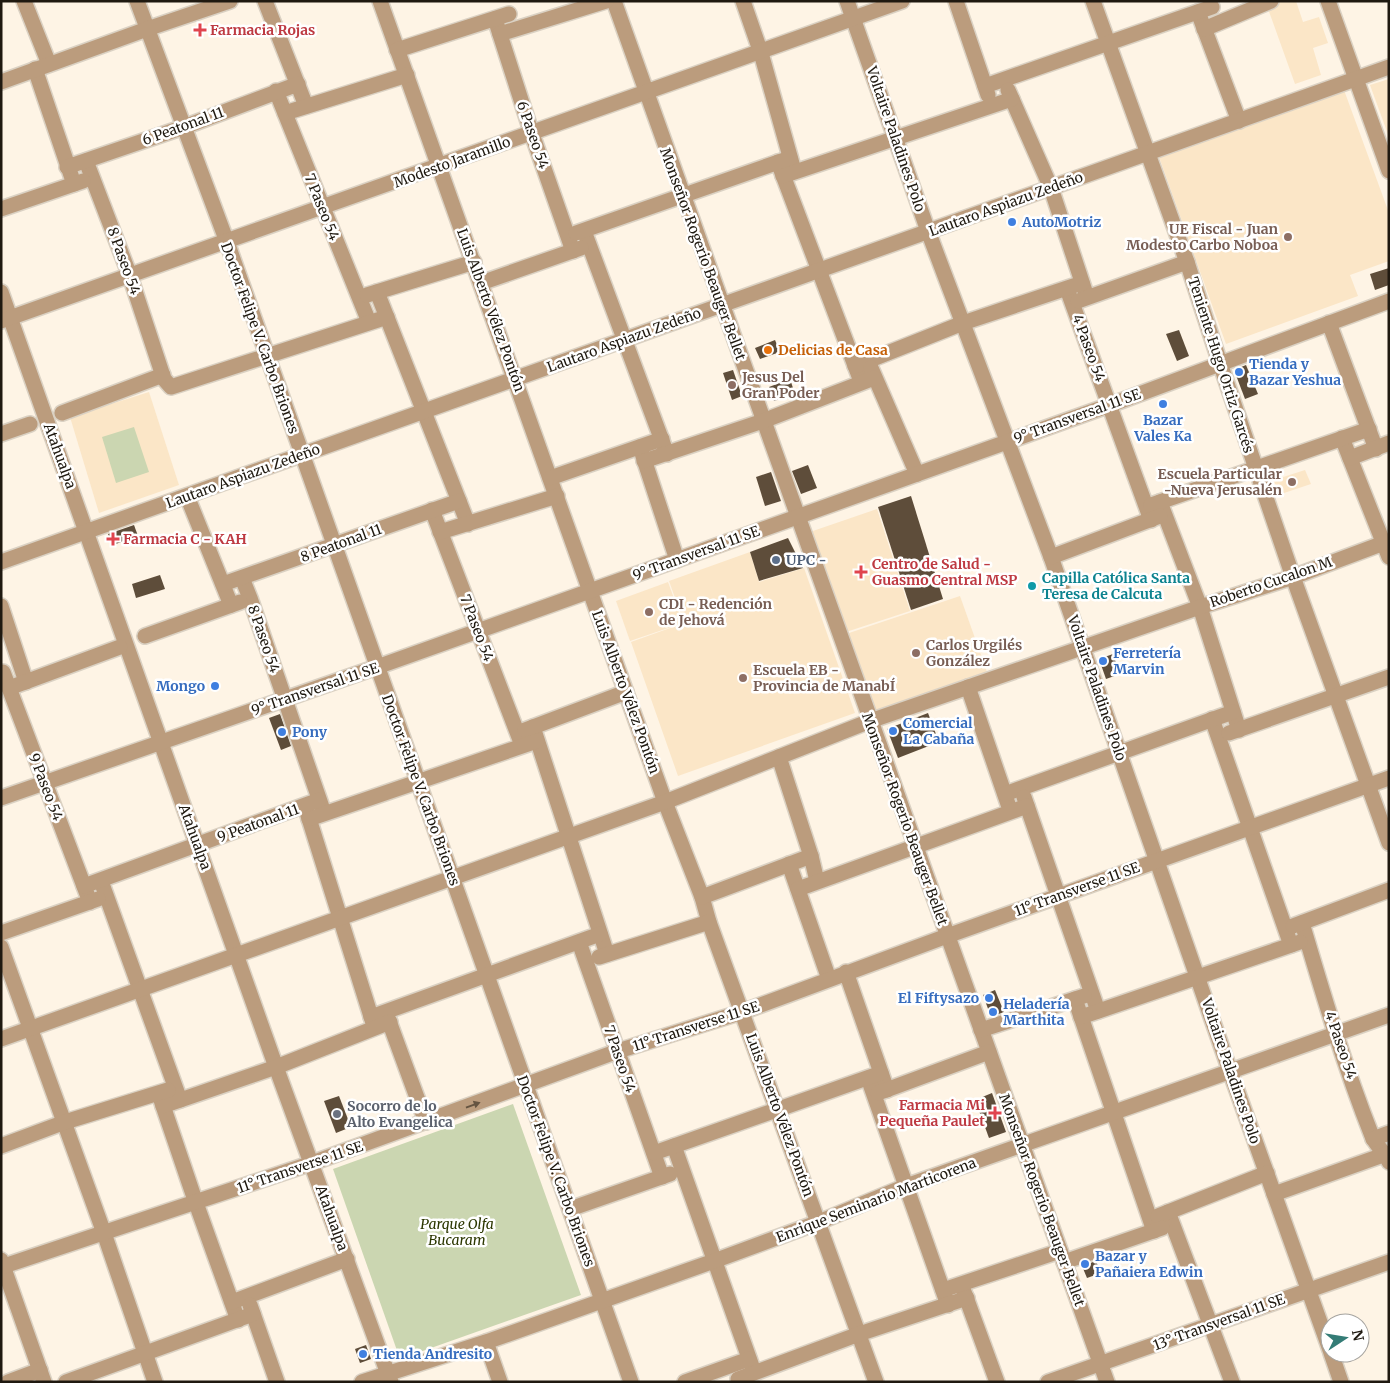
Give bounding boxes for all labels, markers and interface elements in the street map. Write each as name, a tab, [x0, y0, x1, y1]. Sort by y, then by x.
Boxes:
place label: Farmacia Rojas	[210, 21, 315, 39]
marker: Farmacia Rojas	[194, 24, 206, 36]
street label: Voltaire Paladines Polo	[862, 63, 929, 214]
street label: 6 Paseo 54	[513, 99, 553, 172]
street label: 6 Peatonal 11	[140, 103, 226, 149]
street label: Modesto Jaramillo	[391, 133, 513, 191]
street label: Monseñor Rogerio Beauger Bellet	[656, 145, 750, 363]
street label: Lautaro Aspiazu Zedeño	[927, 168, 1085, 240]
street label: 7 Paseo 54	[301, 171, 344, 243]
place label: AutoMotriz	[1021, 213, 1101, 231]
marker: AutoMotriz	[1006, 216, 1018, 228]
place label: UE Fiscal - Juan Modesto Carbo Noboa	[1126, 220, 1278, 254]
street label: 8 Paseo 54	[103, 225, 145, 298]
street label: Luis Alberto Vélez Pontón	[453, 226, 529, 394]
marker: UE Fiscal - Juan Modesto Carbo Noboa	[1282, 231, 1294, 243]
street label: Doctor Felipe V. Carbo Briones	[217, 240, 303, 436]
street label: Teniente Hugo Ortiz Garcés	[1184, 275, 1258, 455]
street label: Lautaro Aspiazu Zedeño	[545, 304, 703, 376]
street label: 4 Paseo 54	[1068, 312, 1110, 385]
place label: Delicias de Casa	[778, 341, 888, 359]
marker: Delicias de Casa	[762, 344, 774, 356]
place label: Tienda y Bazar Yeshua	[1249, 355, 1341, 389]
marker: Tienda y Bazar Yeshua	[1233, 366, 1245, 378]
place label: Jesus Del Gran Poder	[741, 368, 820, 402]
marker: Jesus Del Gran Poder	[726, 379, 738, 391]
street label: 9° Transversal 11 SE	[1011, 385, 1143, 447]
marker: Bazar Vales Ka	[1157, 398, 1169, 410]
place label: Bazar Vales Ka	[1133, 411, 1192, 445]
street label: Atahualpa	[40, 420, 80, 492]
street label: Lautaro Aspiazu Zedeño	[164, 440, 322, 512]
place label: Escuela Particular -Nueva Jerusalén	[1158, 465, 1282, 499]
marker: Escuela Particular -Nueva Jerusalén	[1286, 476, 1298, 488]
street label: 8 Peatonal 11	[298, 520, 384, 566]
street label: 9° Transversal 11 SE	[630, 522, 762, 584]
place label: Farmacia C - KAH	[123, 530, 247, 548]
marker: Farmacia C - KAH	[107, 533, 119, 545]
place label: UPC -	[786, 551, 827, 569]
street label: Roberto Cucalon M	[1208, 553, 1335, 611]
marker: UPC -	[770, 554, 782, 566]
place label: Centro de Salud - Guasmo Central MSP	[872, 555, 1017, 589]
marker: Centro de Salud - Guasmo Central MSP	[854, 565, 868, 579]
place label: Capilla Católica Santa Teresa de Calcuta	[1042, 569, 1190, 603]
marker: Capilla Católica Santa Teresa de Calcuta	[1026, 580, 1038, 592]
street label: 7 Paseo 54	[456, 592, 498, 664]
place label: CDI - Redención de Jehová	[659, 595, 772, 629]
street label: 8 Paseo 54	[244, 603, 284, 676]
marker: CDI - Redención de Jehová	[643, 606, 655, 618]
street label: Luis Alberto Vélez Pontón	[588, 608, 664, 776]
street label: Voltaire Paladines Polo	[1063, 612, 1130, 763]
place label: Carlos Urgilés González	[926, 636, 1022, 670]
place label: Ferretería Marvin	[1113, 644, 1181, 678]
marker: Carlos Urgilés González	[910, 647, 922, 659]
marker: Ferretería Marvin	[1097, 655, 1109, 667]
street label: 9° Transversal 11 SE	[249, 659, 381, 719]
place label: Escuela EB - Provincia de ManabÍ	[753, 661, 896, 695]
marker: Escuela EB - Provincia de ManabÍ	[737, 672, 749, 684]
place label: Mongo	[156, 677, 205, 695]
marker: Mongo	[209, 680, 221, 692]
street label: Doctor Felipe V. Carbo Briones	[378, 692, 464, 888]
street label: Monseñor Rogerio Beauger Bellet	[858, 710, 952, 928]
place label: Comercial La Cabaña	[903, 714, 974, 748]
place label: Pony	[292, 723, 328, 741]
marker: Comercial La Cabaña	[887, 725, 899, 737]
marker: Pony	[276, 726, 288, 738]
street label: 9 Paseo 54	[25, 751, 67, 824]
street label: 9 Peatonal 11	[215, 800, 301, 846]
street label: Atahualpa	[175, 801, 215, 873]
street label: 11° Transverse 11 SE	[1012, 858, 1142, 920]
place label: El Fiftysazo	[898, 989, 979, 1007]
marker: El Fiftysazo	[983, 992, 995, 1004]
place label: Heladería Marthita	[1003, 995, 1070, 1029]
street label: Voltaire Paladines Polo	[1197, 995, 1264, 1146]
street label: 11° Transverse 11 SE	[631, 997, 762, 1055]
marker: Heladería Marthita	[987, 1006, 999, 1018]
street label: 4 Paseo 54	[1321, 1009, 1361, 1082]
street label: 7 Paseo 54	[600, 1023, 640, 1095]
street label: Luis Alberto Vélez Pontón	[742, 1031, 818, 1199]
street label: Doctor Felipe V. Carbo Briones	[513, 1073, 599, 1269]
street label: Monseñor Rogerio Beauger Bellet	[995, 1091, 1089, 1309]
place label: Farmacia Mi Pequeña Paulet	[879, 1096, 985, 1130]
place label: Socorro de lo Alto Evangelica	[346, 1097, 453, 1131]
one-way arrow	[466, 1101, 481, 1108]
marker: Farmacia Mi Pequeña Paulet	[989, 1107, 1001, 1119]
marker: Socorro de lo Alto Evangelica	[331, 1108, 343, 1120]
street label: 11° Transverse 11 SE	[235, 1137, 365, 1197]
street label: Enrique Seminario Marticorena	[774, 1153, 979, 1247]
street label: Atahualpa	[312, 1182, 352, 1254]
park label: Parque Olfa Bucaram	[420, 1215, 494, 1249]
place label: Bazar y Pañaiera Edwin	[1095, 1247, 1204, 1281]
marker: Bazar y Pañaiera Edwin	[1079, 1258, 1091, 1270]
street label: 13° Transversal 11 SE	[1151, 1290, 1287, 1354]
north arrow	[1320, 1313, 1370, 1363]
text: N	[1348, 1328, 1368, 1343]
place label: Tienda Andresito	[373, 1345, 492, 1363]
marker: Tienda Andresito	[357, 1348, 369, 1360]

